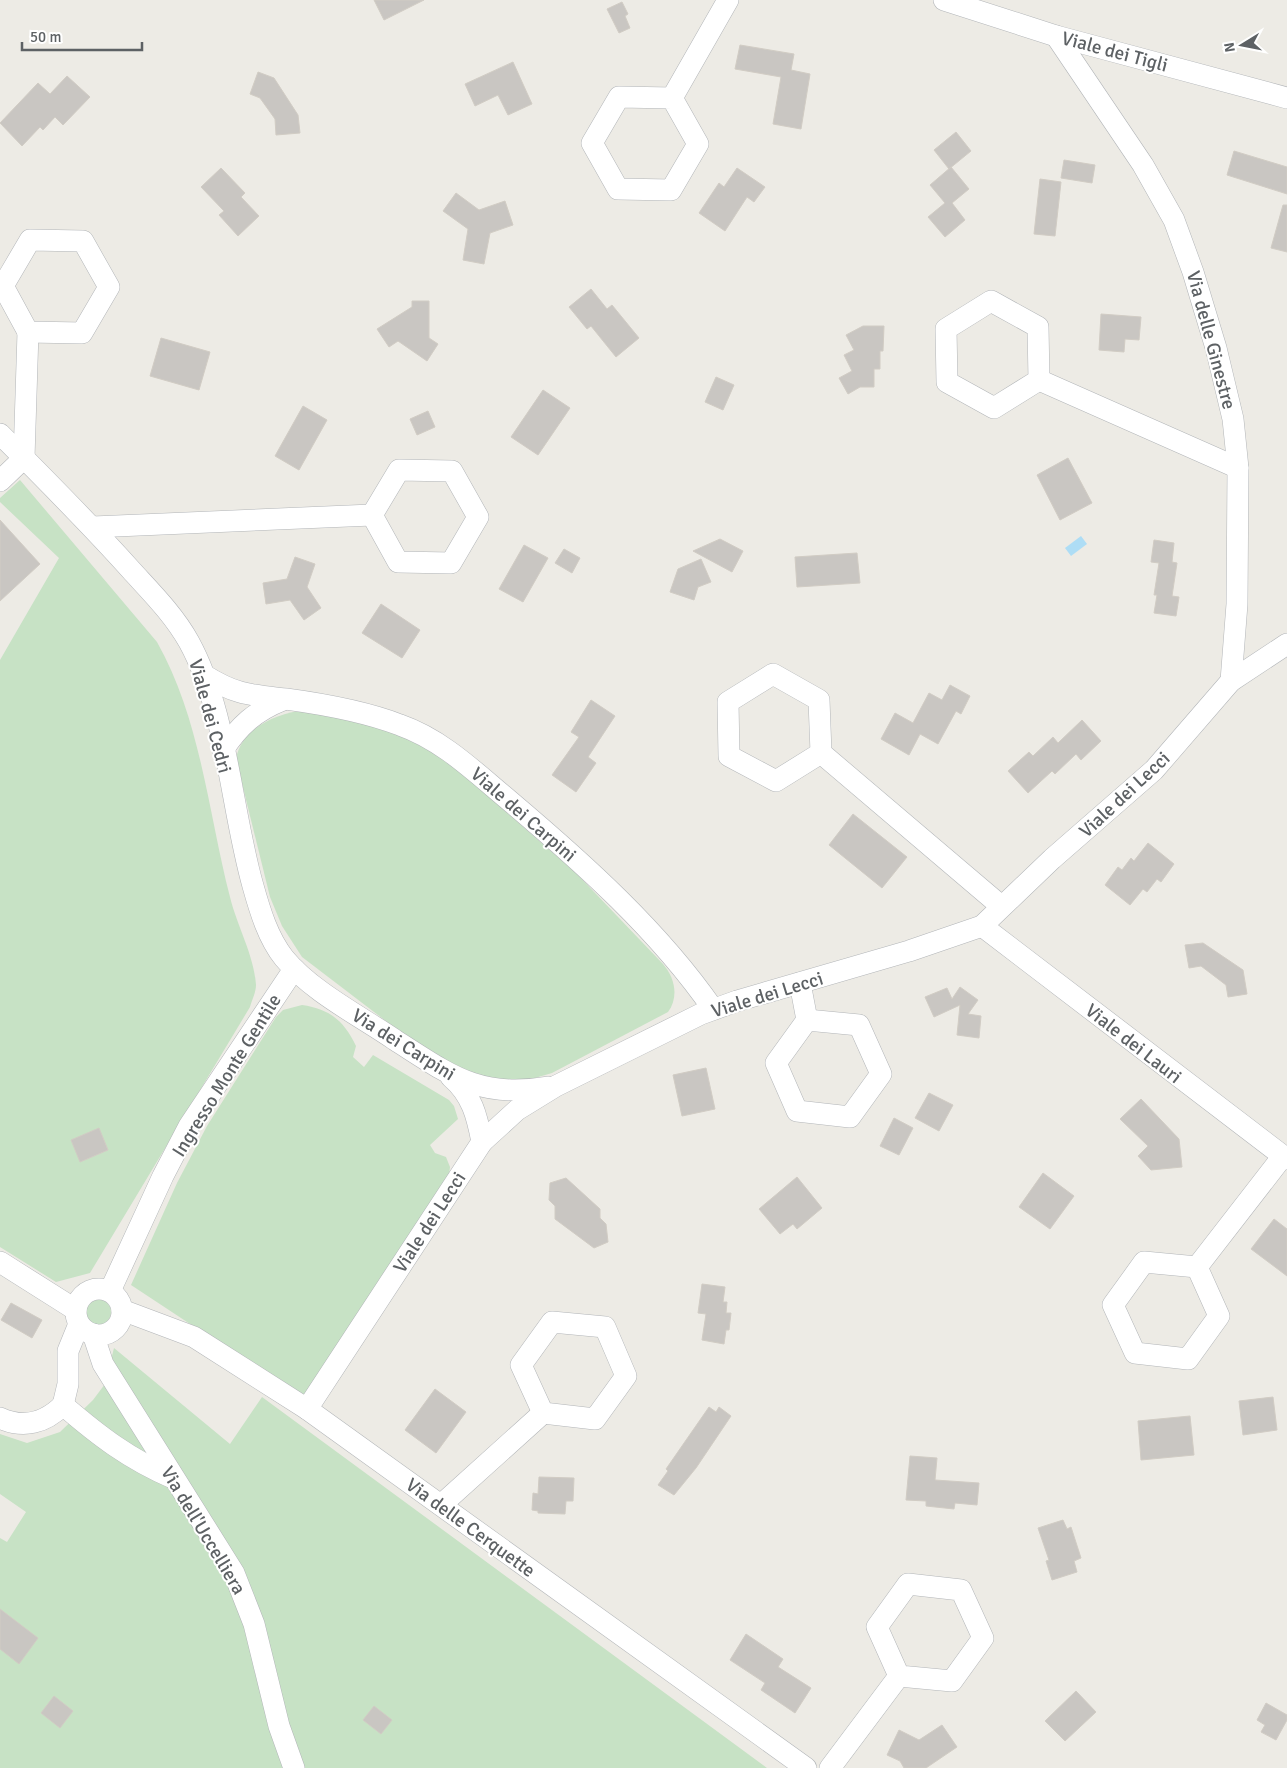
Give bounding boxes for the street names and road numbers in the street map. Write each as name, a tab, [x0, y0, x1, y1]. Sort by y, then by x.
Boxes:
street label: Viale dei Tigli	[1059, 26, 1170, 78]
street label: Via delle Ginestre	[1181, 268, 1241, 412]
street label: Viale dei Cedri	[183, 657, 237, 776]
street label: Viale dei Lecci	[1074, 746, 1175, 843]
street label: Viale dei Carpini	[466, 762, 581, 867]
street label: Viale dei Lecci	[708, 967, 826, 1023]
street label: Ingresso Monte Gentile	[167, 990, 287, 1161]
street label: Viale dei Lauri	[1080, 999, 1186, 1089]
street label: Via dei Carpini	[347, 1004, 460, 1086]
street label: Viale dei Lecci	[388, 1167, 471, 1278]
street label: Via dell'Uccelliera	[155, 1462, 251, 1599]
street label: Via delle Cerquette	[401, 1473, 540, 1583]

